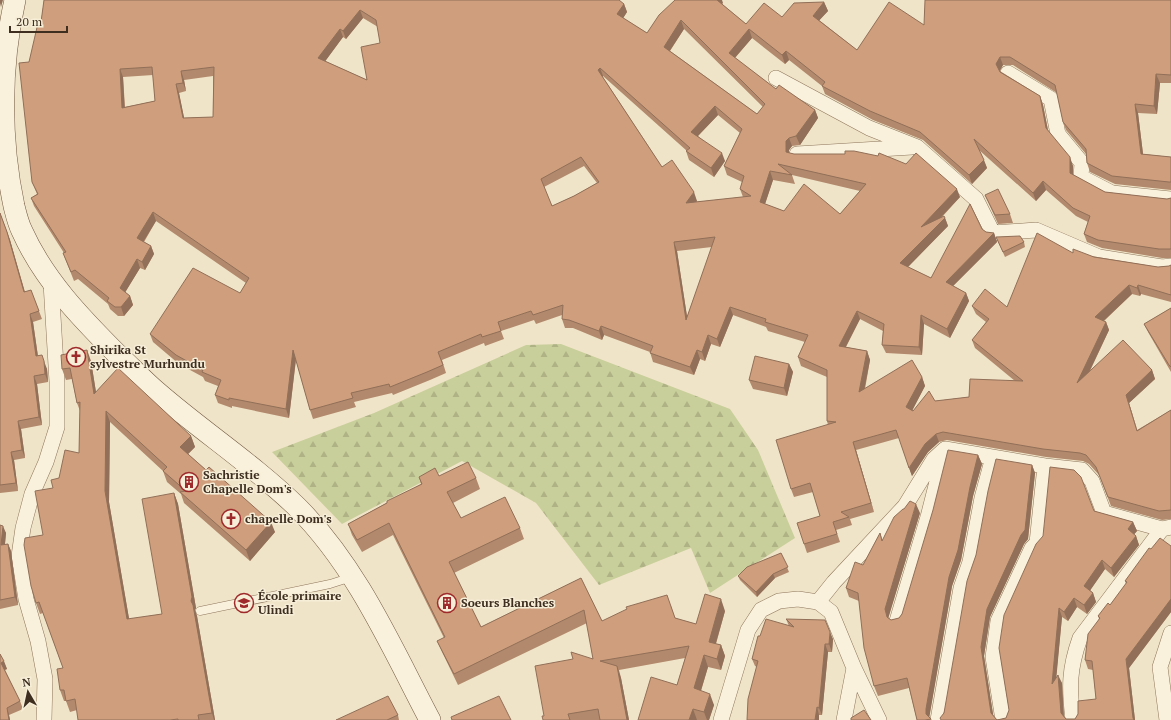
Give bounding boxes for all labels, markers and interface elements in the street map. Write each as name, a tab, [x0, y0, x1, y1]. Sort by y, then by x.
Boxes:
scale bar	[10, 8, 67, 34]
text: 20 m	[16, 14, 43, 29]
place label: Shirika St sylvestre Murhundu	[90, 342, 205, 371]
church icon: Shirika St sylvestre Murhundu	[65, 346, 87, 368]
place label: Sachristie Chapelle Dom's	[203, 467, 292, 496]
building icon: Sachristie Chapelle Dom's	[178, 471, 200, 493]
church icon: chapelle Dom's	[220, 508, 242, 530]
place label: chapelle Dom's	[245, 511, 332, 526]
place label: École primaire Ulindi	[258, 588, 342, 617]
school or university icon: École primaire Ulindi	[233, 592, 255, 614]
building icon: Soeurs Blanches	[436, 592, 458, 614]
place label: Soeurs Blanches	[461, 595, 555, 610]
north arrow	[8, 672, 48, 712]
text: N	[21, 674, 32, 690]

